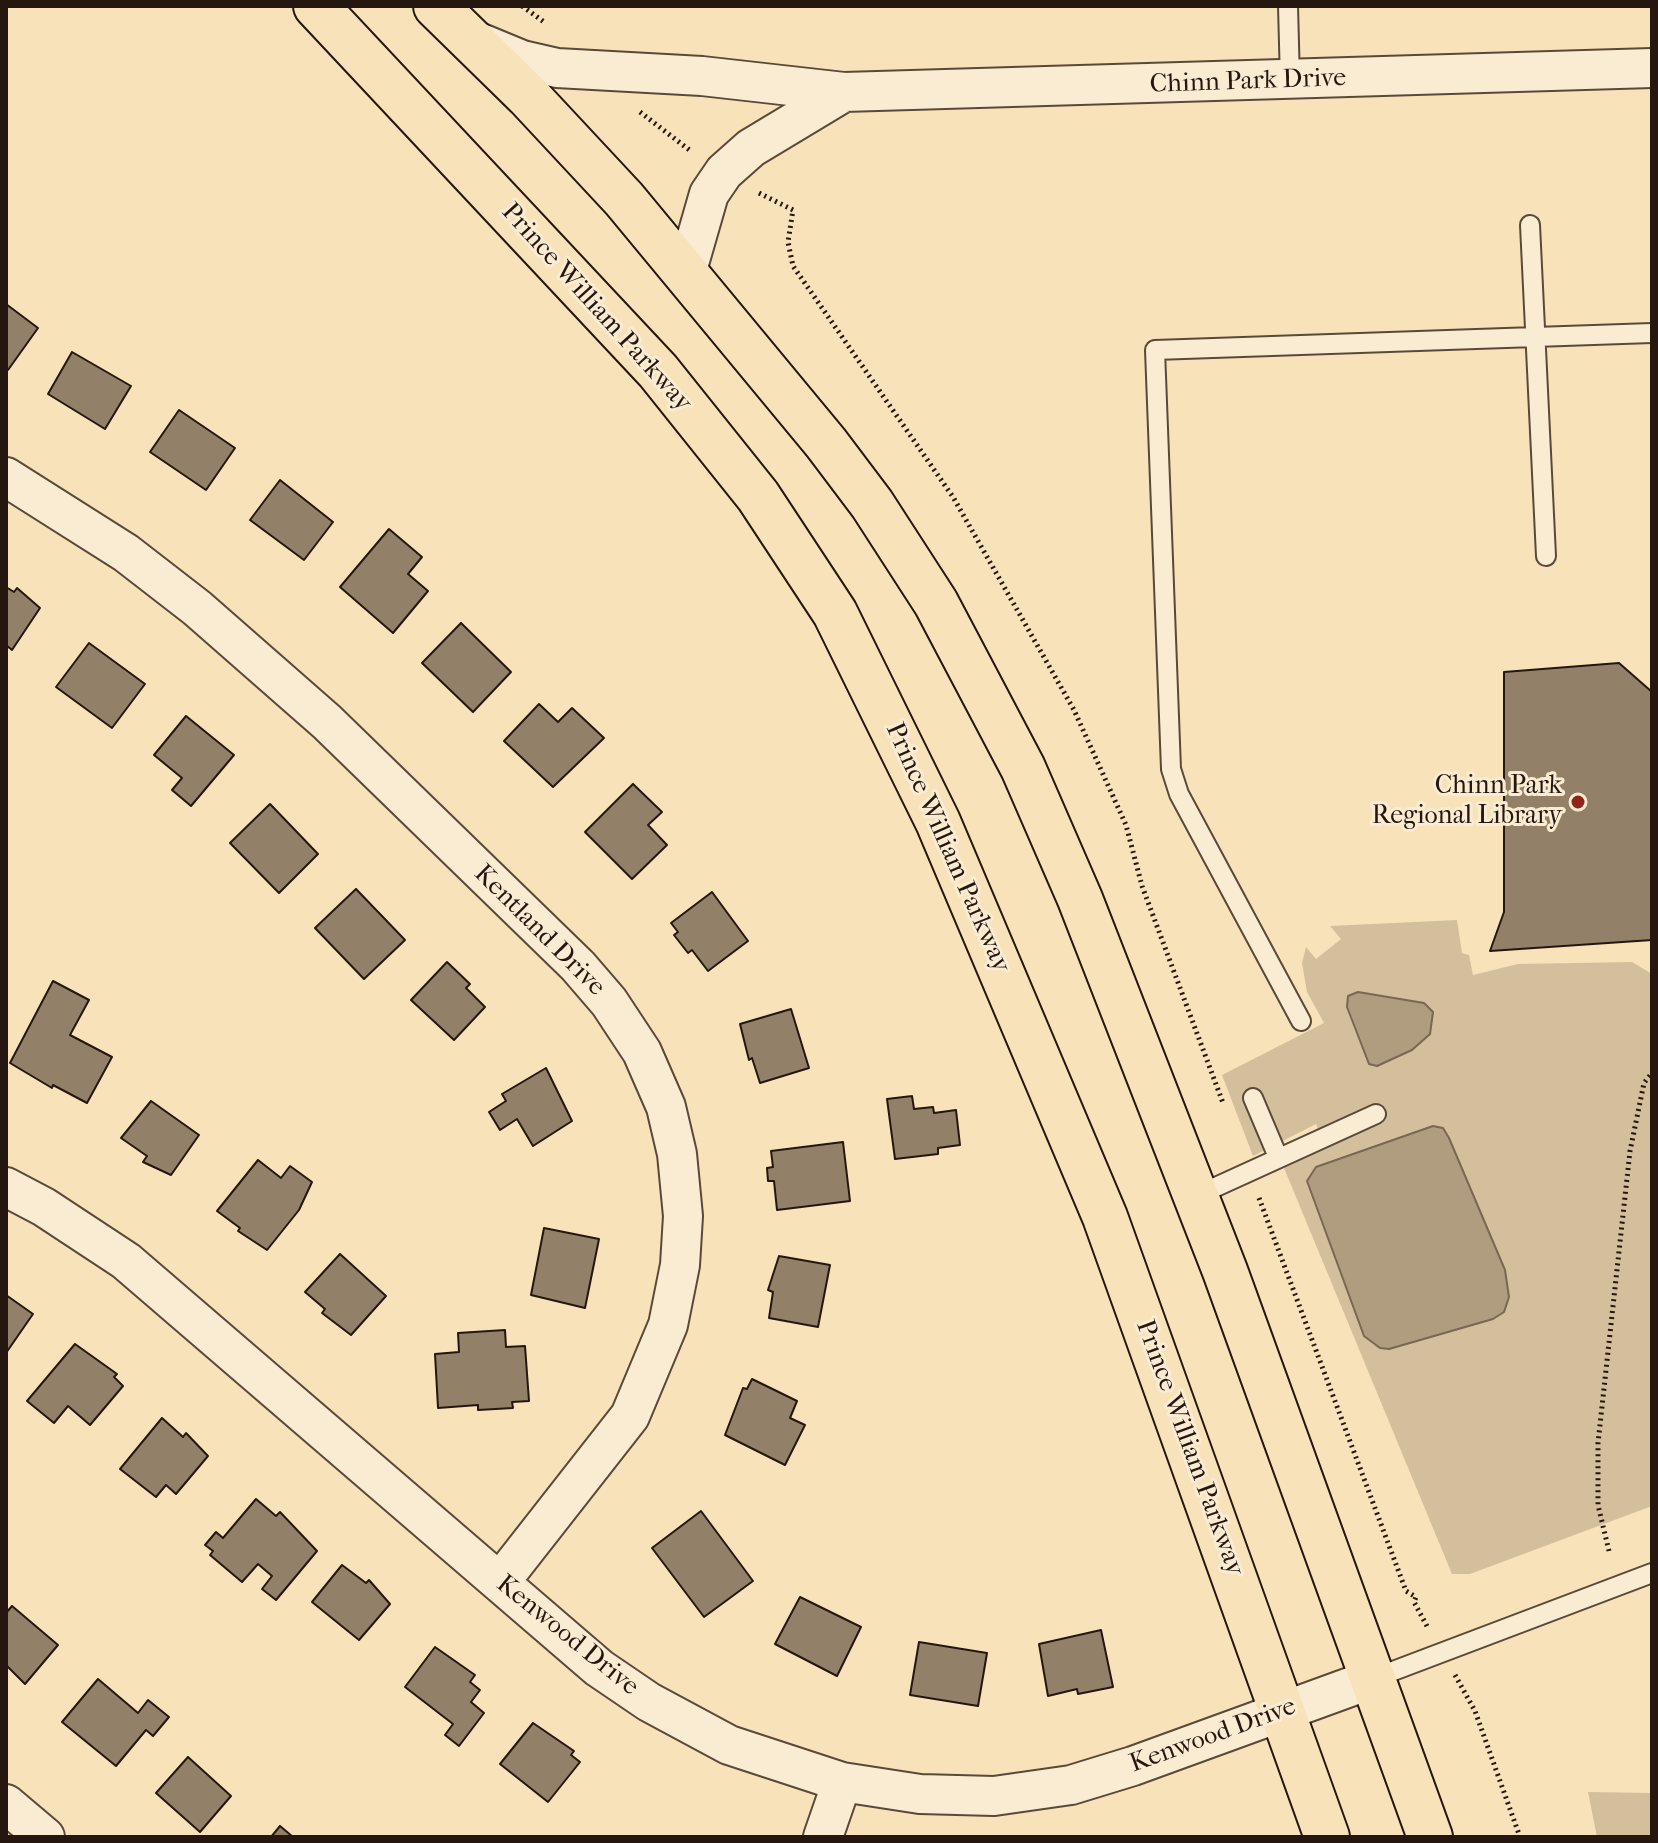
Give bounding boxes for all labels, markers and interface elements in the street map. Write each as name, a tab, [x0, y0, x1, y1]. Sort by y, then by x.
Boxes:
street label: Chinn Park Drive	[1149, 63, 1347, 101]
street label: Prince William Parkway	[494, 197, 698, 419]
street label: Prince William Parkway	[878, 718, 1016, 978]
place label: Chinn Park Regional Library	[1372, 771, 1562, 832]
marker: Chinn Park Regional Library	[1569, 793, 1587, 811]
street label: Kentland Drive	[467, 859, 611, 1003]
street label: Prince William Parkway	[1128, 1316, 1250, 1580]
street label: Kenwood Drive	[489, 1569, 645, 1703]
street label: Kenwood Drive	[1126, 1692, 1300, 1780]

